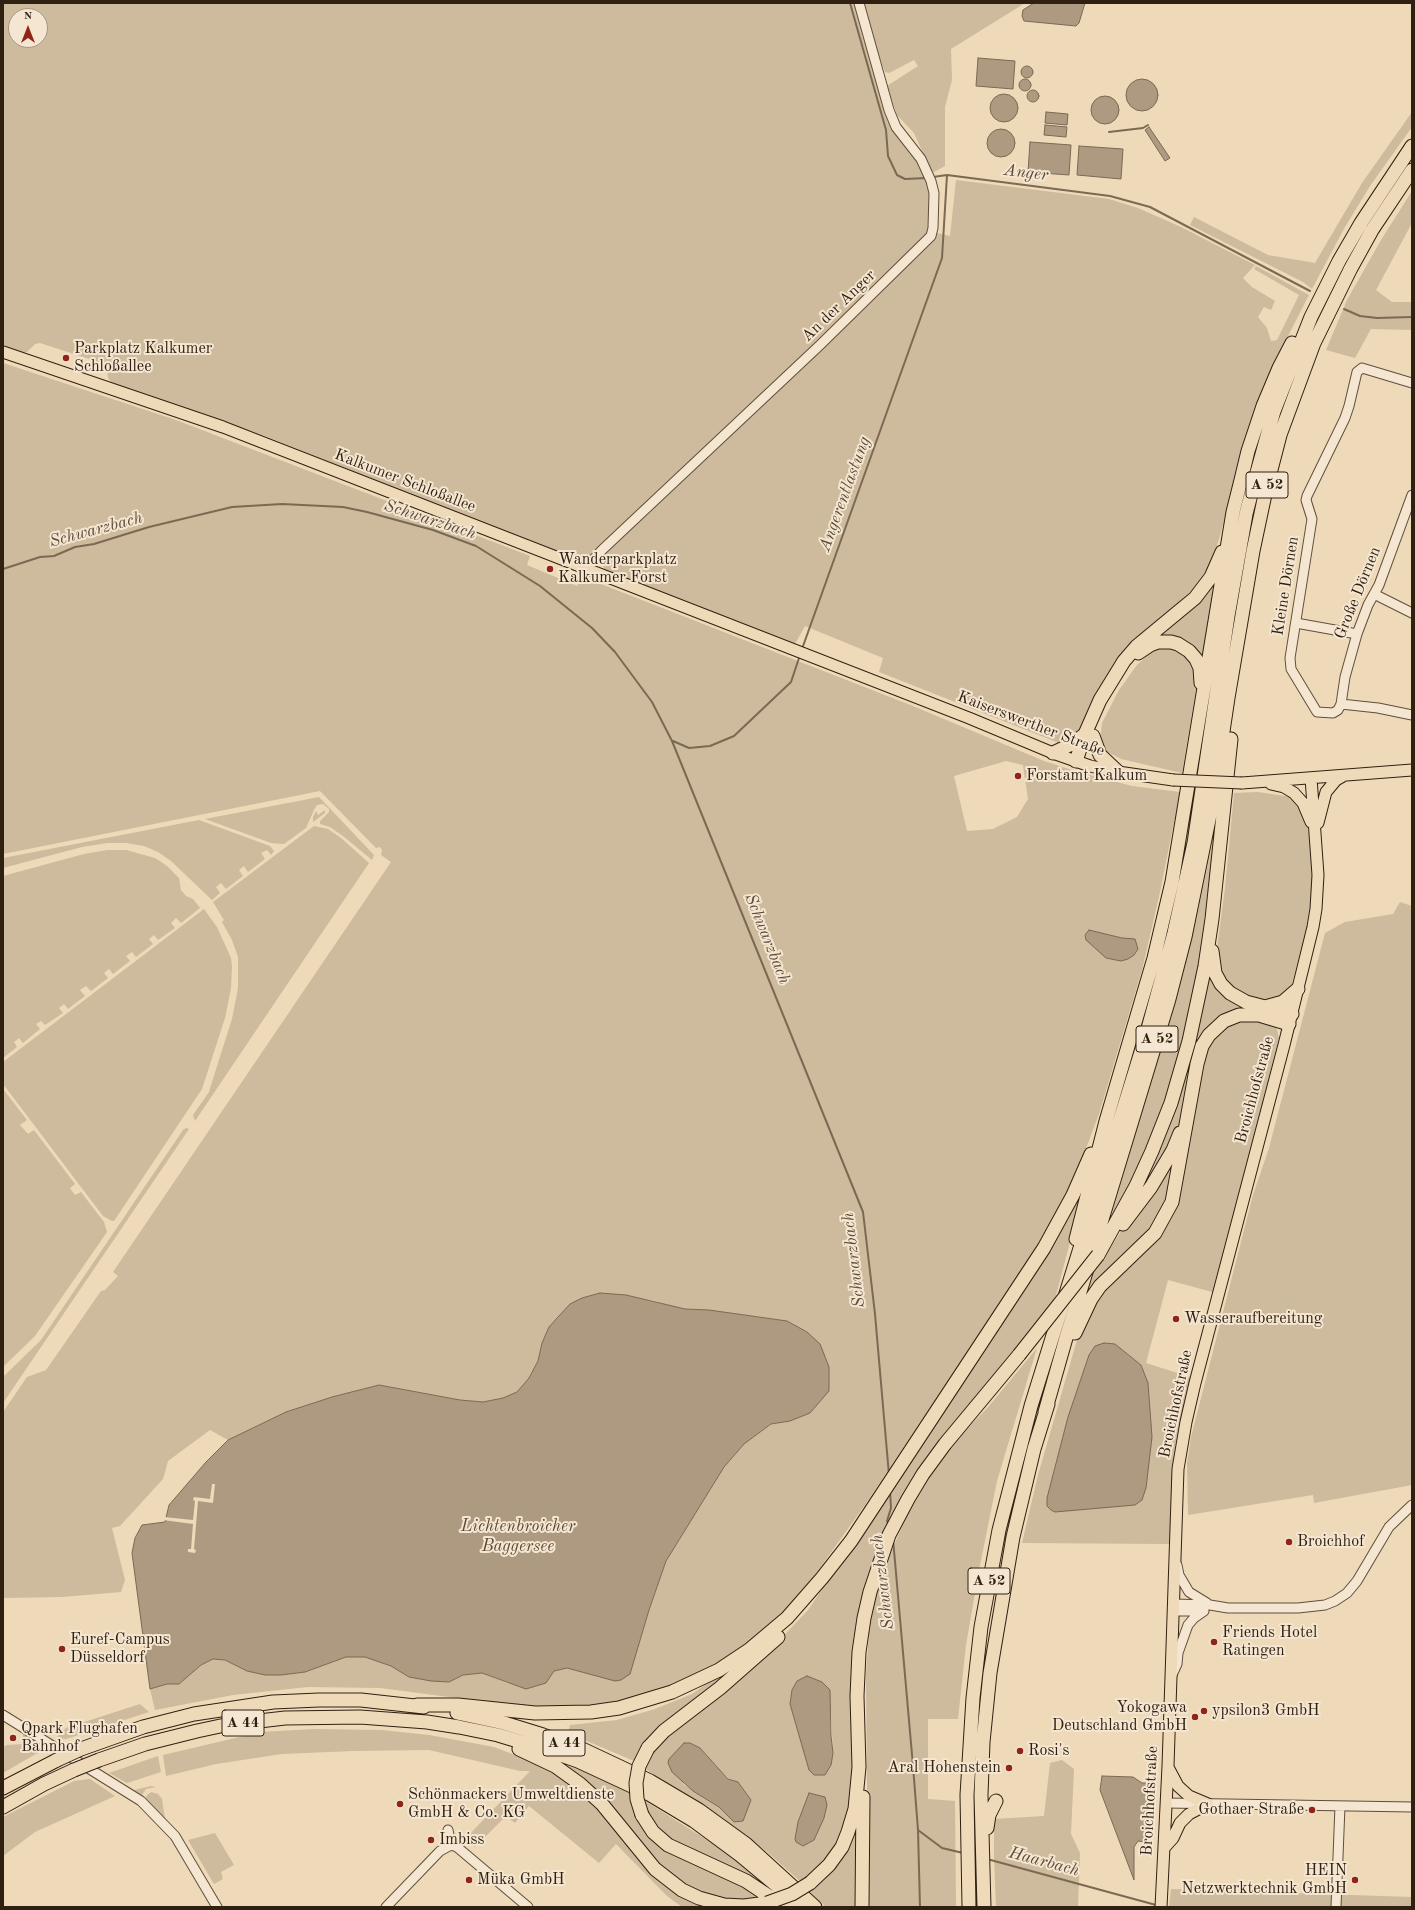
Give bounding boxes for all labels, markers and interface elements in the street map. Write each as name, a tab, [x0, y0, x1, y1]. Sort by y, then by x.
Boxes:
north arrow	[8, 8, 48, 48]
text: N	[24, 11, 32, 22]
water label: Anger	[1003, 160, 1049, 186]
street label: An der Anger	[798, 266, 880, 346]
place label: Parkplatz Kalkumer Schloßallee	[74, 339, 212, 377]
marker: Parkplatz Kalkumer Schloßallee	[61, 353, 71, 363]
water label: Angerentlastung	[815, 434, 875, 554]
street label: Kalkumer Schloßallee	[332, 445, 478, 517]
road number: A 52	[1246, 472, 1288, 498]
water label: Schwarzbach	[381, 496, 479, 544]
water label: Schwarzbach	[47, 508, 145, 552]
street label: Kleine Dörnen	[1269, 535, 1303, 637]
street label: Große Dörnen	[1331, 544, 1385, 642]
place label: Wanderparkplatz Kalkumer Forst	[558, 550, 677, 588]
marker: Wanderparkplatz Kalkumer Forst	[545, 564, 555, 574]
street label: Kaiserswerther Straße	[955, 687, 1107, 761]
place label: Forstamt Kalkum	[1026, 766, 1147, 786]
marker: Forstamt Kalkum	[1013, 771, 1023, 781]
water label: Schwarzbach	[740, 891, 794, 987]
road number: A 52	[1136, 1026, 1178, 1052]
street label: Broichhofstraße	[1231, 1034, 1279, 1146]
water label: Schwarzbach	[838, 1211, 870, 1309]
place label: Wasseraufbereitung	[1184, 1309, 1322, 1329]
marker: Wasseraufbereitung	[1171, 1314, 1181, 1324]
street label: Broichhofstraße	[1155, 1348, 1197, 1460]
water label: Lichtenbroicher Baggersee	[461, 1517, 575, 1557]
place label: Broichhof	[1297, 1532, 1364, 1552]
water label: Schwarzbach	[867, 1533, 899, 1631]
marker: Broichhof	[1284, 1537, 1294, 1547]
road number: A 52	[968, 1568, 1010, 1594]
place label: Friends Hotel Ratingen	[1222, 1623, 1317, 1661]
place label: Euref-Campus Düsseldorf	[70, 1630, 170, 1668]
marker: Friends Hotel Ratingen	[1209, 1637, 1219, 1647]
marker: Euref-Campus Düsseldorf	[57, 1644, 67, 1654]
place label: Yokogawa Deutschland GmbH	[1052, 1698, 1187, 1736]
place label: ypsilon3 GmbH	[1212, 1701, 1320, 1721]
marker: ypsilon3 GmbH	[1199, 1706, 1209, 1716]
road number: A 44	[222, 1710, 264, 1736]
marker: Yokogawa Deutschland GmbH	[1190, 1712, 1200, 1722]
place label: Qpark Flughafen Bahnhof	[21, 1719, 138, 1757]
road number: A 44	[543, 1730, 585, 1756]
marker: Qpark Flughafen Bahnhof	[8, 1733, 18, 1743]
place label: Rosi's	[1028, 1741, 1069, 1761]
street label: Broichhofstraße	[1138, 1745, 1162, 1857]
marker: Rosi's	[1015, 1746, 1025, 1756]
place label: Aral Hohenstein	[887, 1758, 1001, 1778]
marker: Aral Hohenstein	[1004, 1763, 1014, 1773]
place label: Schönmackers Umweltdienste GmbH & Co. KG	[408, 1785, 614, 1823]
marker: Schönmackers Umweltdienste GmbH & Co. KG	[395, 1799, 405, 1809]
place label: Gothaer Straße	[1198, 1800, 1304, 1820]
marker: Gothaer Straße	[1307, 1805, 1317, 1815]
place label: Imbiss	[439, 1830, 484, 1850]
marker: Imbiss	[426, 1835, 436, 1845]
water label: Haarbach	[1006, 1843, 1082, 1881]
place label: HEIN Netzwerktechnik GmbH	[1181, 1861, 1347, 1899]
place label: Müka GmbH	[477, 1870, 565, 1890]
marker: Müka GmbH	[464, 1875, 474, 1885]
marker: HEIN Netzwerktechnik GmbH	[1350, 1875, 1360, 1885]

